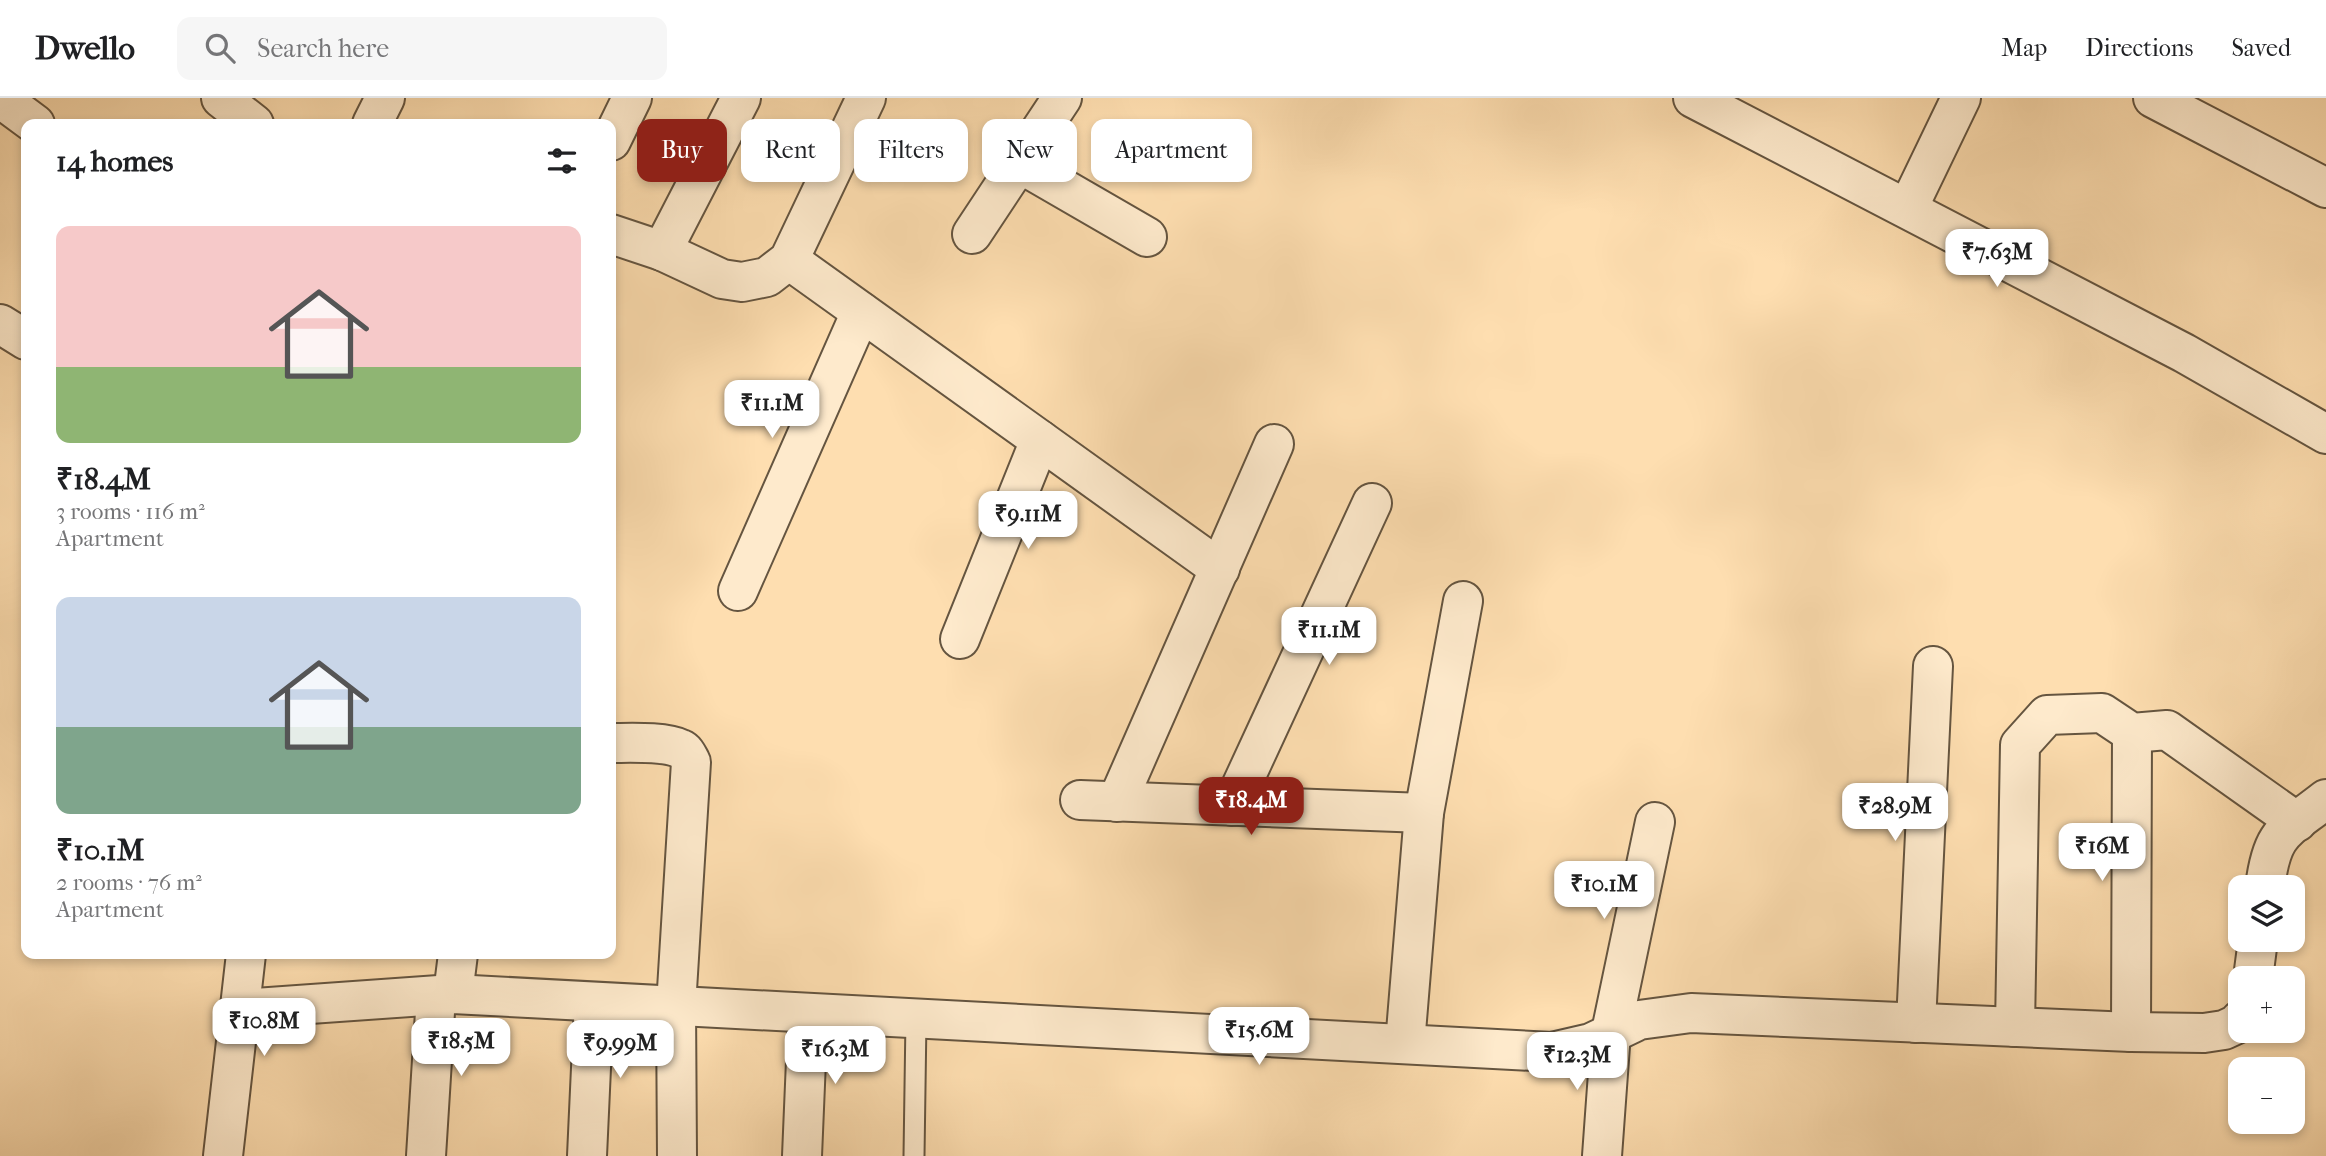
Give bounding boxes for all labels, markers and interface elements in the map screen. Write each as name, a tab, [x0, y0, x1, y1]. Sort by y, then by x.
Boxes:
search box	[177, 17, 667, 80]
text: Dwello	[35, 29, 135, 68]
icon: search	[201, 29, 239, 67]
text: Search here	[257, 33, 389, 64]
text: Map	[2001, 34, 2047, 62]
text: Directions	[2085, 34, 2193, 62]
text: Saved	[2231, 34, 2291, 62]
chip: Buy	[637, 119, 727, 182]
chip: Rent	[741, 119, 840, 182]
chip: Filters	[854, 119, 968, 182]
chip: New	[982, 119, 1077, 182]
chip: Apartment	[1091, 119, 1252, 182]
icon: filters	[543, 142, 581, 180]
text: 14 homes	[56, 144, 173, 179]
pin: ₹7.63M	[1940, 230, 2054, 289]
text: ₹7.63M	[1961, 238, 2033, 265]
icon: home	[256, 271, 382, 397]
pin: ₹11.1M	[715, 380, 829, 440]
text: ₹11.1M	[740, 389, 804, 416]
text: ₹18.4M	[56, 462, 151, 497]
pin: ₹9.11M	[971, 491, 1085, 551]
text: 3 rooms · 116 m²	[56, 498, 205, 525]
text: ₹9.11M	[994, 500, 1062, 527]
text: Apartment	[56, 525, 164, 552]
pin: ₹11.1M	[1272, 608, 1386, 667]
text: ₹11.1M	[1297, 616, 1361, 643]
icon: home	[256, 642, 382, 768]
pin: ₹18.4M	[1194, 778, 1308, 837]
pin: ₹28.9M	[1838, 784, 1952, 843]
text: ₹18.4M	[1215, 786, 1287, 813]
text: ₹28.9M	[1858, 792, 1932, 819]
pin: ₹16M	[2061, 824, 2143, 883]
text: ₹16M	[2075, 832, 2129, 859]
text: ₹10.1M	[56, 833, 144, 868]
pin: ₹10.1M	[1547, 862, 1661, 921]
text: 2 rooms · 76 m²	[56, 869, 202, 896]
text: ₹10.1M	[1570, 870, 1638, 897]
map controls	[2228, 875, 2305, 1134]
button: layers	[2228, 875, 2305, 952]
text: Apartment	[56, 896, 164, 923]
button: +	[2228, 966, 2305, 1043]
pin: ₹10.8M	[207, 998, 321, 1058]
text: ₹10.8M	[229, 1007, 299, 1034]
pin: ₹15.6M	[1202, 1007, 1316, 1067]
text: ₹15.6M	[1224, 1016, 1294, 1043]
pin: ₹18.5M	[404, 1018, 518, 1078]
pin: ₹9.99M	[563, 1020, 677, 1080]
pin: ₹16.3M	[778, 1026, 892, 1086]
text: ₹18.5M	[427, 1027, 495, 1054]
text: ₹9.99M	[583, 1029, 657, 1056]
pin: ₹12.3M	[1520, 1032, 1634, 1092]
text: ₹16.3M	[801, 1035, 869, 1062]
text: ₹12.3M	[1543, 1041, 1611, 1068]
button: −	[2228, 1057, 2305, 1134]

